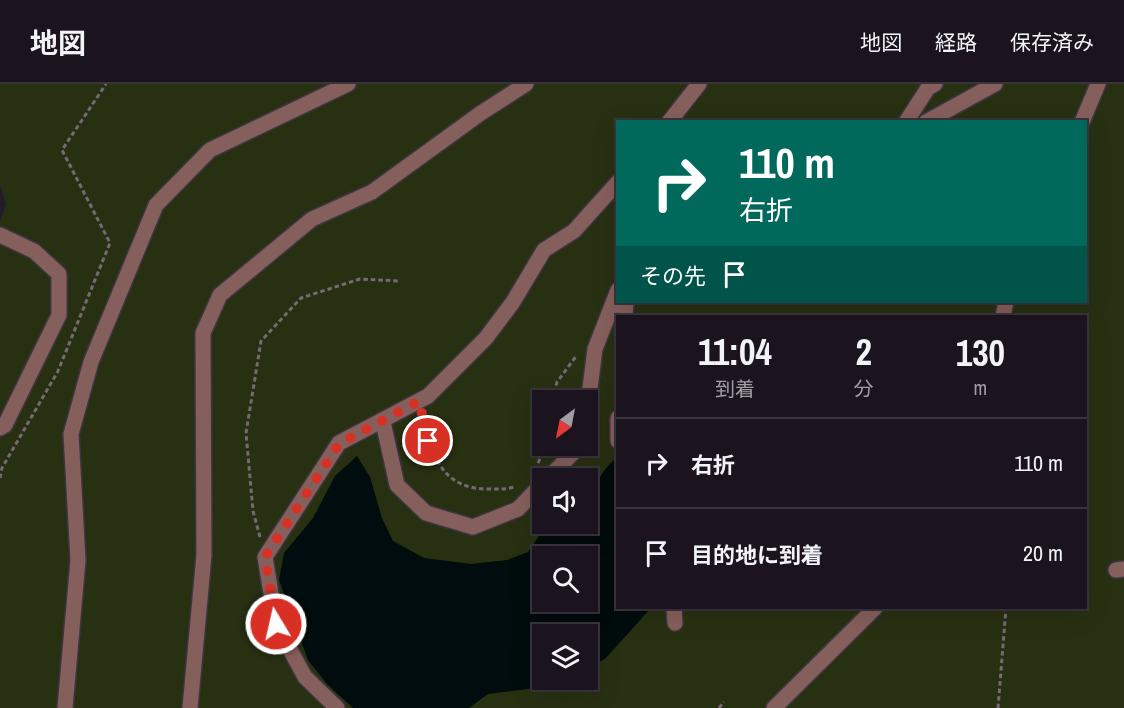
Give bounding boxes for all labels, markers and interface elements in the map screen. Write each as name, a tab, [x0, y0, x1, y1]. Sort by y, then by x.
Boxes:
text: 地図	[30, 24, 86, 62]
text: 地図	[860, 28, 902, 57]
text: 経路	[935, 28, 977, 57]
text: 保存済み	[1010, 28, 1094, 57]
text: 110 m	[739, 135, 835, 191]
icon: right	[640, 144, 718, 222]
text: 右折	[739, 192, 793, 228]
icon: arrive	[718, 258, 751, 291]
text: その先	[640, 261, 706, 291]
text: 11:04	[698, 328, 772, 376]
text: 2	[856, 328, 872, 376]
text: 130	[956, 329, 1005, 377]
text: m	[974, 374, 987, 401]
text: 到着	[715, 375, 755, 402]
text: 分	[854, 375, 874, 402]
north arrow	[532, 390, 598, 456]
map controls	[532, 390, 598, 690]
pin	[402, 415, 453, 466]
icon: arrive	[411, 424, 444, 457]
icon: right	[640, 447, 673, 480]
text: 110 m	[1014, 448, 1063, 478]
text: 右折	[691, 450, 735, 480]
button: sound	[532, 468, 598, 534]
icon: arrive	[640, 537, 673, 570]
text: 20 m	[1023, 538, 1063, 568]
text: 目的地に到着	[691, 540, 823, 570]
button: search	[532, 546, 598, 612]
position arrow	[244, 592, 308, 656]
button: layers	[532, 624, 598, 690]

